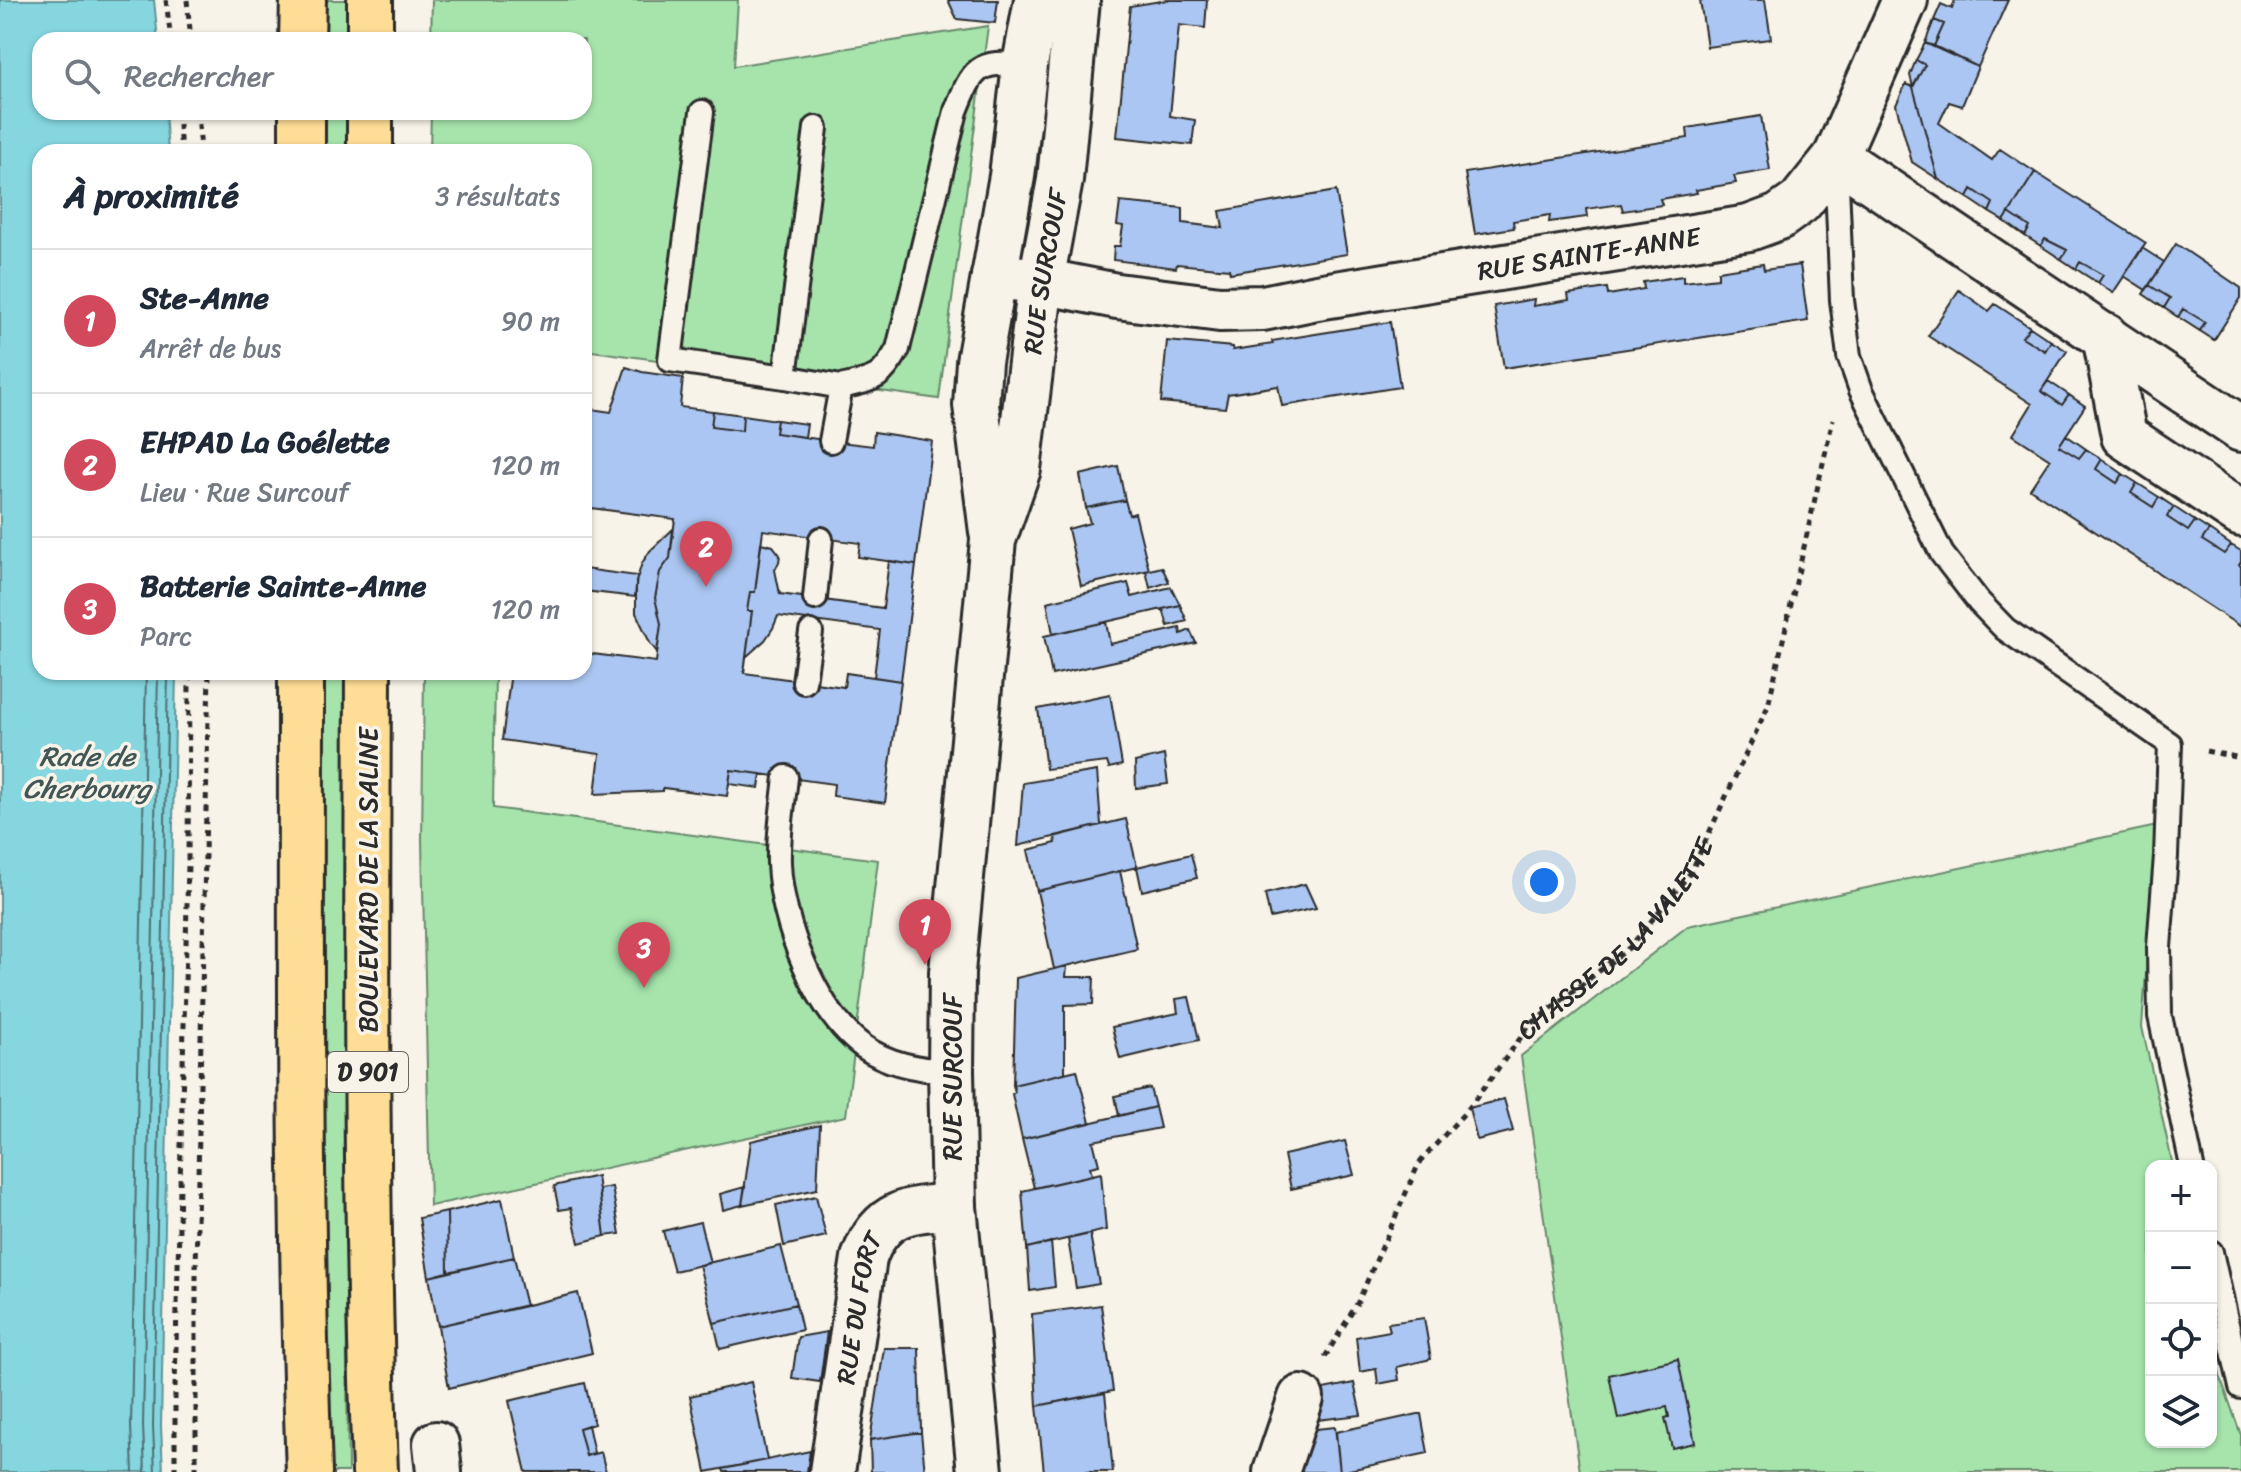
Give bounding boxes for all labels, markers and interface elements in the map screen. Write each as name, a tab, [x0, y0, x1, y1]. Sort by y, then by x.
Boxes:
search box	[32, 32, 592, 120]
text: Rechercher	[124, 49, 274, 103]
icon: search	[60, 54, 104, 98]
text: À proximité	[64, 166, 239, 226]
text: 3 résultats	[435, 173, 560, 219]
street label: RUE SURCOUF	[1009, 183, 1081, 357]
street label: RUE SAINTE-ANNE	[1474, 213, 1705, 294]
text: Ste-Anne	[140, 271, 269, 325]
text: 1	[84, 298, 96, 344]
text: 90 m	[501, 298, 560, 344]
text: Arrêt de bus	[140, 325, 281, 371]
text: EHPAD La Goélette	[140, 415, 390, 469]
text: 2	[82, 442, 98, 488]
text: 120 m	[491, 442, 560, 488]
text: Lieu · Rue Surcouf	[140, 469, 349, 515]
pin: 2	[680, 521, 732, 587]
text: Batterie Sainte-Anne	[140, 559, 426, 613]
text: 3	[83, 586, 97, 632]
text: 120 m	[491, 586, 560, 632]
text: Parc	[140, 613, 192, 659]
street label: BOULEVARD DE LA SALINE	[345, 726, 391, 1033]
water label: Rade de Cherbourg	[23, 732, 154, 813]
street label: CHASSE DE LA VALETTE	[1503, 829, 1727, 1050]
your location	[1524, 862, 1564, 902]
pin: 1	[899, 899, 951, 965]
pin: 3	[618, 922, 670, 988]
street label: RUE SURCOUF	[929, 992, 975, 1160]
road number: D 901	[328, 1052, 408, 1092]
map controls	[2145, 1160, 2217, 1448]
button: +	[2145, 1160, 2217, 1232]
street label: RUE DU FORT	[822, 1221, 896, 1387]
button: −	[2145, 1232, 2217, 1304]
button: locate	[2145, 1304, 2217, 1376]
button: layers	[2145, 1376, 2217, 1448]

